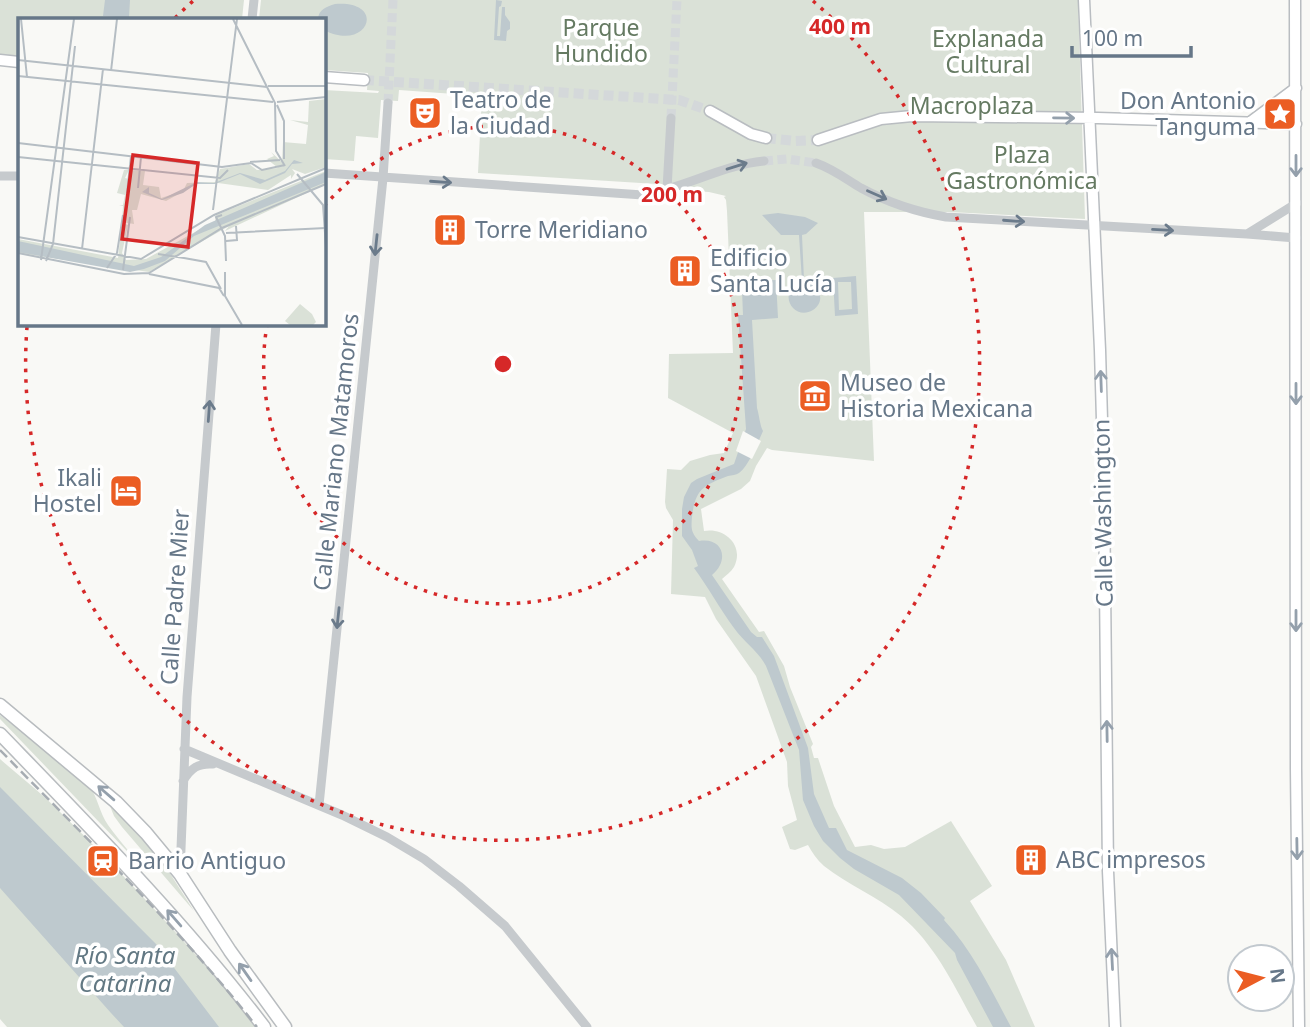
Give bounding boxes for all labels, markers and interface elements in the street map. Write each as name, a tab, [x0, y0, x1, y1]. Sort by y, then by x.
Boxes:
park label: Parque Hundido	[554, 11, 648, 69]
text: 400 m	[809, 12, 871, 40]
scale bar	[1072, 14, 1191, 58]
inset map	[18, 18, 326, 326]
park label: Explanada Cultural	[932, 22, 1044, 80]
text: 100 m	[1082, 24, 1143, 52]
place label: Teatro de la Ciudad	[450, 83, 551, 141]
place label: Don Antonio Tanguma	[1120, 84, 1256, 142]
park label: Macroplaza	[910, 89, 1034, 121]
theatre icon: Teatro de la Ciudad	[406, 94, 444, 132]
place icon: Don Antonio Tanguma	[1261, 95, 1299, 133]
one-way arrow	[1052, 111, 1075, 125]
park label: Plaza Gastronómica	[946, 138, 1098, 196]
one-way arrow	[1290, 154, 1303, 177]
one-way arrow	[725, 159, 747, 171]
one-way arrow	[429, 175, 452, 188]
text: 200 m	[641, 180, 703, 208]
one-way arrow	[865, 189, 887, 202]
building icon: Torre Meridiano	[431, 211, 469, 249]
place label: Torre Meridiano	[475, 213, 648, 245]
one-way arrow	[1002, 215, 1024, 228]
one-way arrow	[1151, 223, 1174, 236]
one-way arrow	[369, 234, 382, 256]
place label: Edificio Santa Lucía	[710, 241, 833, 299]
building icon: Edificio Santa Lucía	[666, 252, 704, 290]
street label: Calle Mariano Matamoros	[305, 312, 365, 592]
centre of rings	[491, 352, 515, 376]
place label: Museo de Historia Mexicana	[840, 366, 1033, 424]
one-way arrow	[1094, 370, 1107, 393]
museum icon: Museo de Historia Mexicana	[796, 377, 834, 415]
one-way arrow	[1289, 382, 1303, 405]
one-way arrow	[203, 400, 216, 423]
street label: Calle Washington	[1084, 419, 1120, 607]
place label: Ikali Hostel	[33, 461, 102, 519]
hotel icon: Ikali Hostel	[107, 472, 145, 510]
street label: Calle Padre Mier	[152, 507, 196, 686]
one-way arrow	[331, 606, 344, 629]
one-way arrow	[1289, 609, 1303, 632]
one-way arrow	[1100, 720, 1113, 743]
one-way arrow	[97, 785, 115, 801]
one-way arrow	[1290, 837, 1304, 860]
building icon: ABC impresos	[1012, 841, 1050, 879]
station icon: Barrio Antiguo	[84, 842, 122, 880]
place label: ABC impresos	[1056, 843, 1206, 875]
place label: Barrio Antiguo	[128, 844, 286, 876]
one-way arrow	[166, 909, 182, 927]
water label: Río Santa Catarina	[75, 938, 176, 999]
north arrow	[1226, 943, 1296, 1013]
one-way arrow	[1105, 948, 1118, 971]
one-way arrow	[238, 963, 252, 982]
text: N	[1264, 967, 1292, 985]

